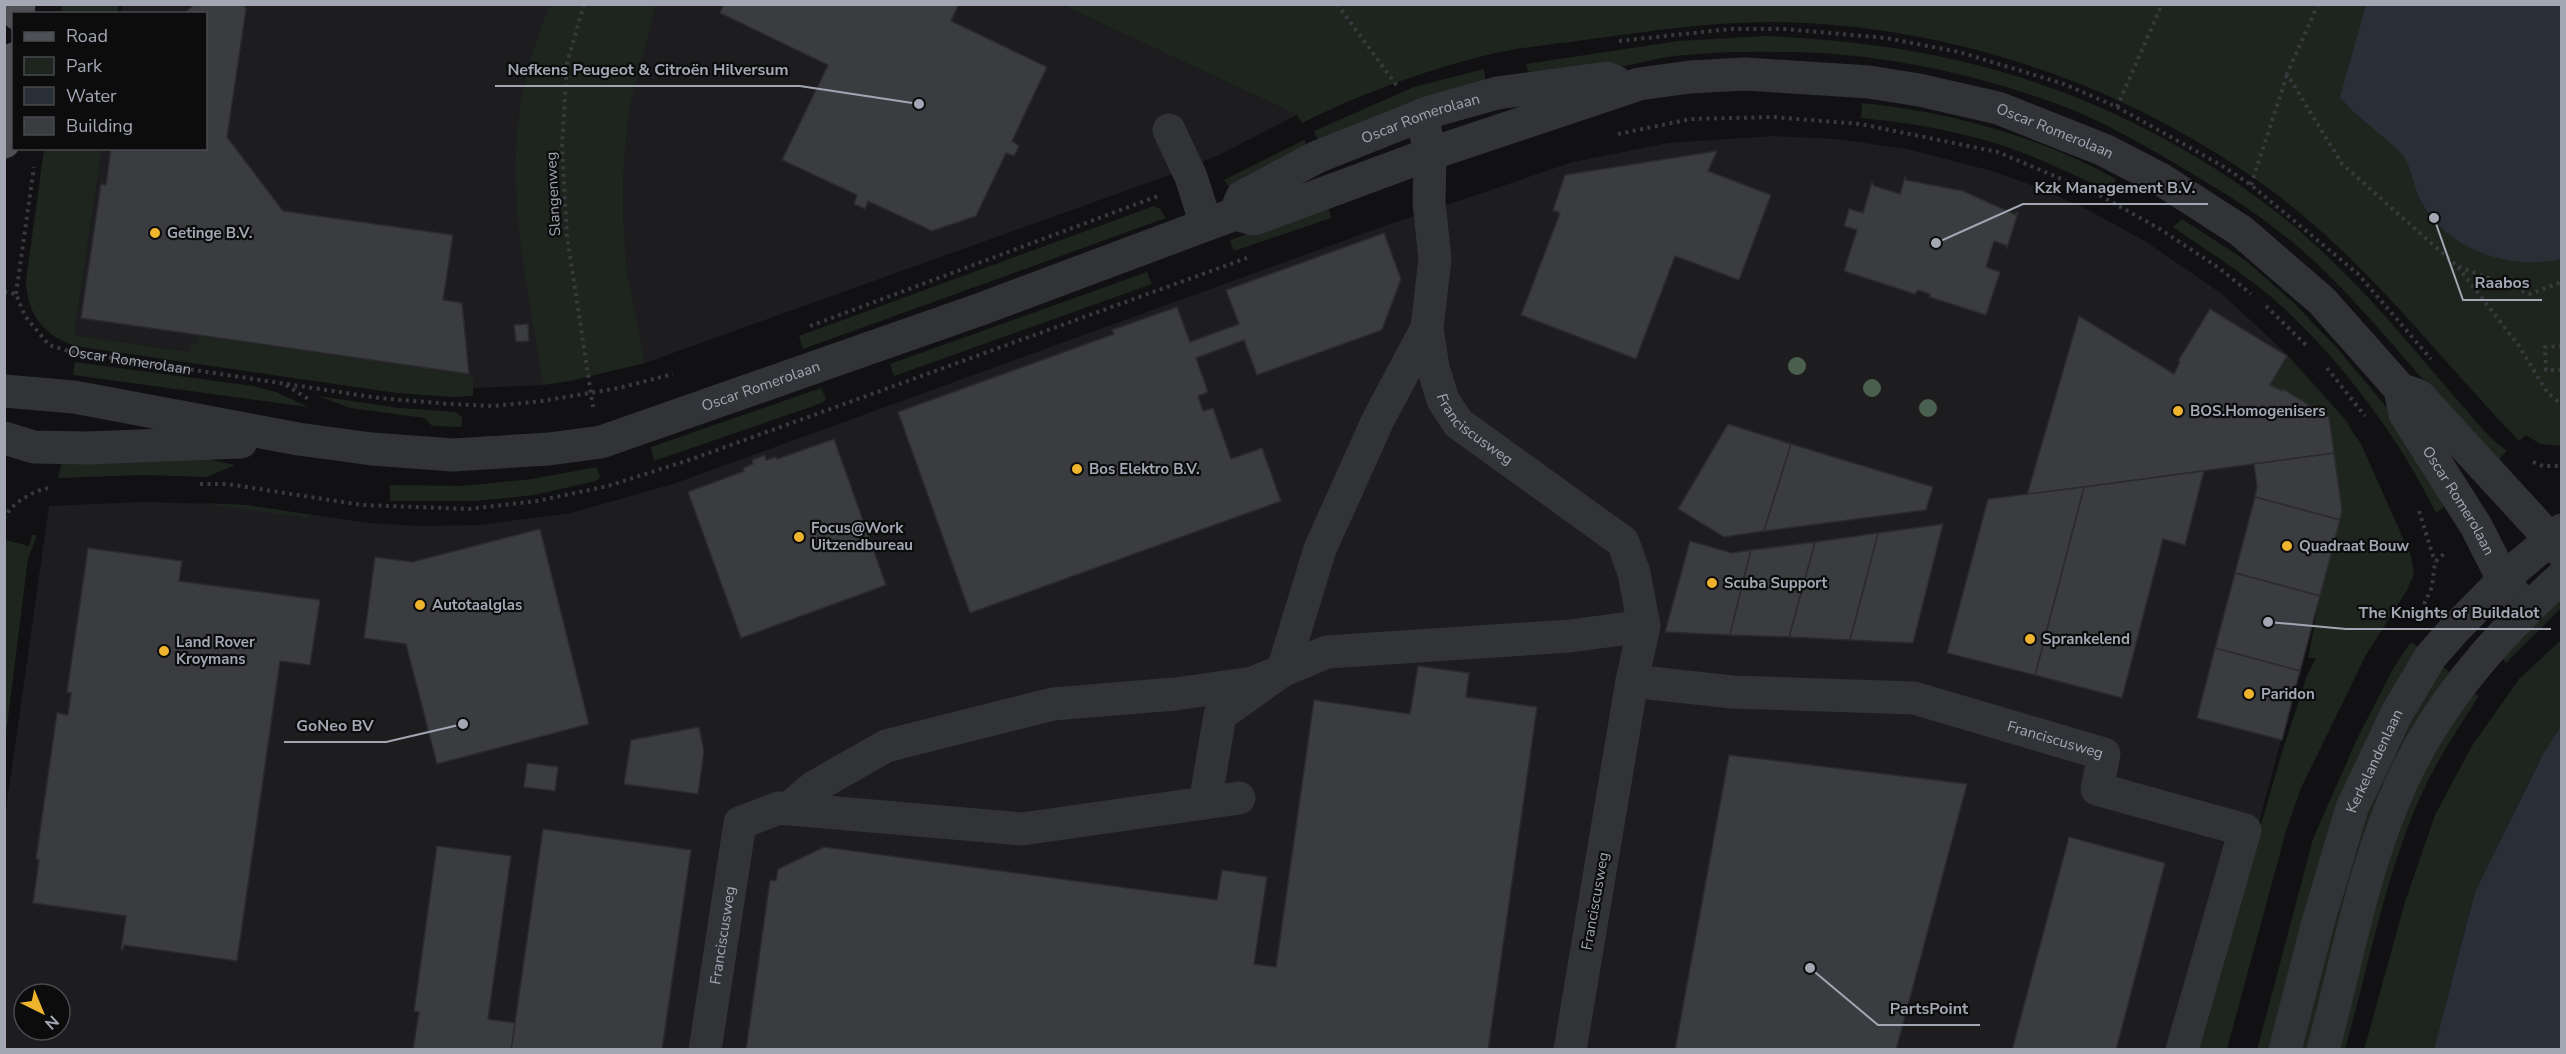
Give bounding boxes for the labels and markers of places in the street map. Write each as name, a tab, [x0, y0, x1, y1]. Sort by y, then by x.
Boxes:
callout: Nefkens Peugeot & Citroën Hilversum	[495, 52, 800, 86]
callout: Kzk Management B.V.	[2023, 170, 2208, 204]
place label: Getinge B.V.	[167, 223, 252, 243]
marker: Getinge B.V.	[148, 226, 162, 240]
callout: Raabos	[2463, 266, 2542, 300]
place label: BOS.Homogenisers	[2190, 401, 2326, 421]
marker: BOS.Homogenisers	[2171, 404, 2185, 418]
place label: Bos Elektro B.V.	[1089, 459, 1200, 479]
marker: Bos Elektro B.V.	[1070, 462, 1084, 476]
place label: Focus@Work Uitzendbureau	[811, 518, 913, 555]
marker: Focus@Work Uitzendbureau	[792, 530, 806, 544]
place label: Quadraat Bouw	[2299, 536, 2409, 556]
marker: Quadraat Bouw	[2280, 539, 2294, 553]
place label: Scuba Support	[1724, 573, 1828, 593]
marker: Scuba Support	[1705, 576, 1719, 590]
place label: Autotaalglas	[432, 595, 522, 615]
callout: The Knights of Buildalot	[2346, 595, 2551, 629]
marker: Autotaalglas	[413, 598, 427, 612]
place label: Sprankelend	[2042, 629, 2130, 649]
place label: Land Rover Kroymans	[176, 632, 255, 669]
marker: Sprankelend	[2023, 632, 2037, 646]
marker: Land Rover Kroymans	[157, 644, 171, 658]
place label: Paridon	[2261, 684, 2315, 704]
marker: Paridon	[2242, 687, 2256, 701]
callout: GoNeo BV	[284, 708, 386, 742]
callout: PartsPoint	[1878, 991, 1980, 1025]

